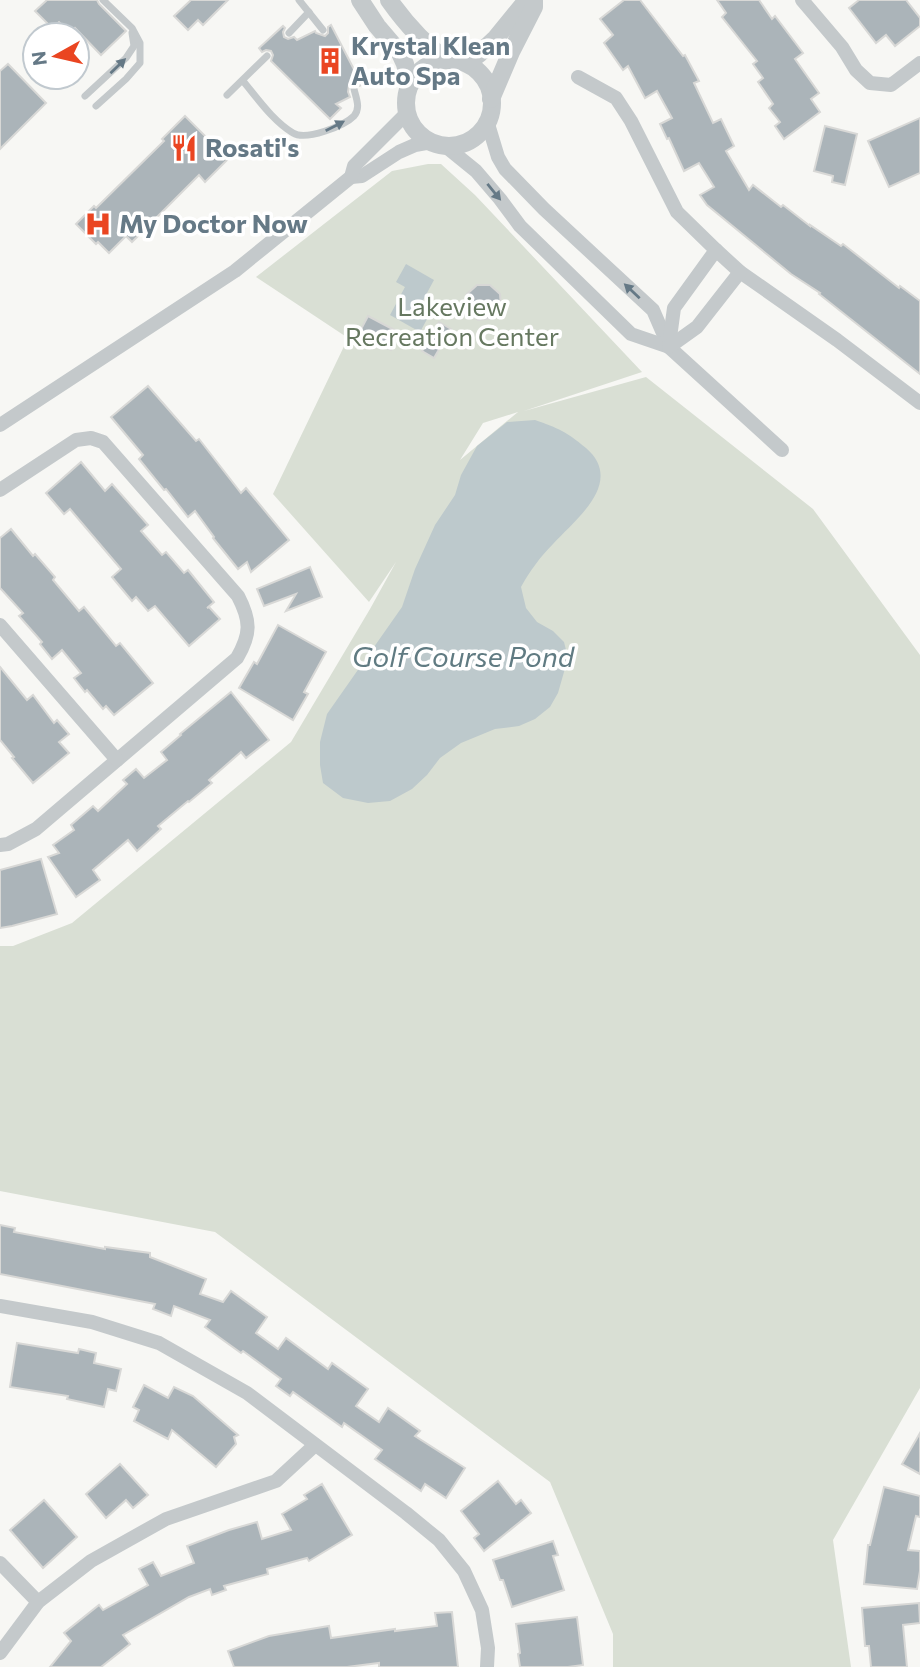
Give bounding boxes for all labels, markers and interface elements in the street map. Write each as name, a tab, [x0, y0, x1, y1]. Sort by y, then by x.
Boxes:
north arrow	[21, 21, 91, 91]
place label: Krystal Klean Auto Spa	[351, 29, 510, 90]
building icon: Krystal Klean Auto Spa	[315, 46, 345, 76]
text: N	[26, 50, 51, 67]
one-way arrow	[109, 58, 126, 74]
one-way arrow	[325, 120, 345, 132]
place label: Rosati's	[205, 131, 299, 162]
restaurant icon: Rosati's	[169, 133, 199, 163]
one-way arrow	[486, 183, 500, 201]
place label: My Doctor Now	[119, 207, 308, 238]
hospital icon: My Doctor Now	[83, 209, 113, 239]
one-way arrow	[624, 283, 641, 299]
park label: Lakeview Recreation Center	[345, 290, 559, 351]
water label: Golf Course Pond	[352, 639, 576, 673]

